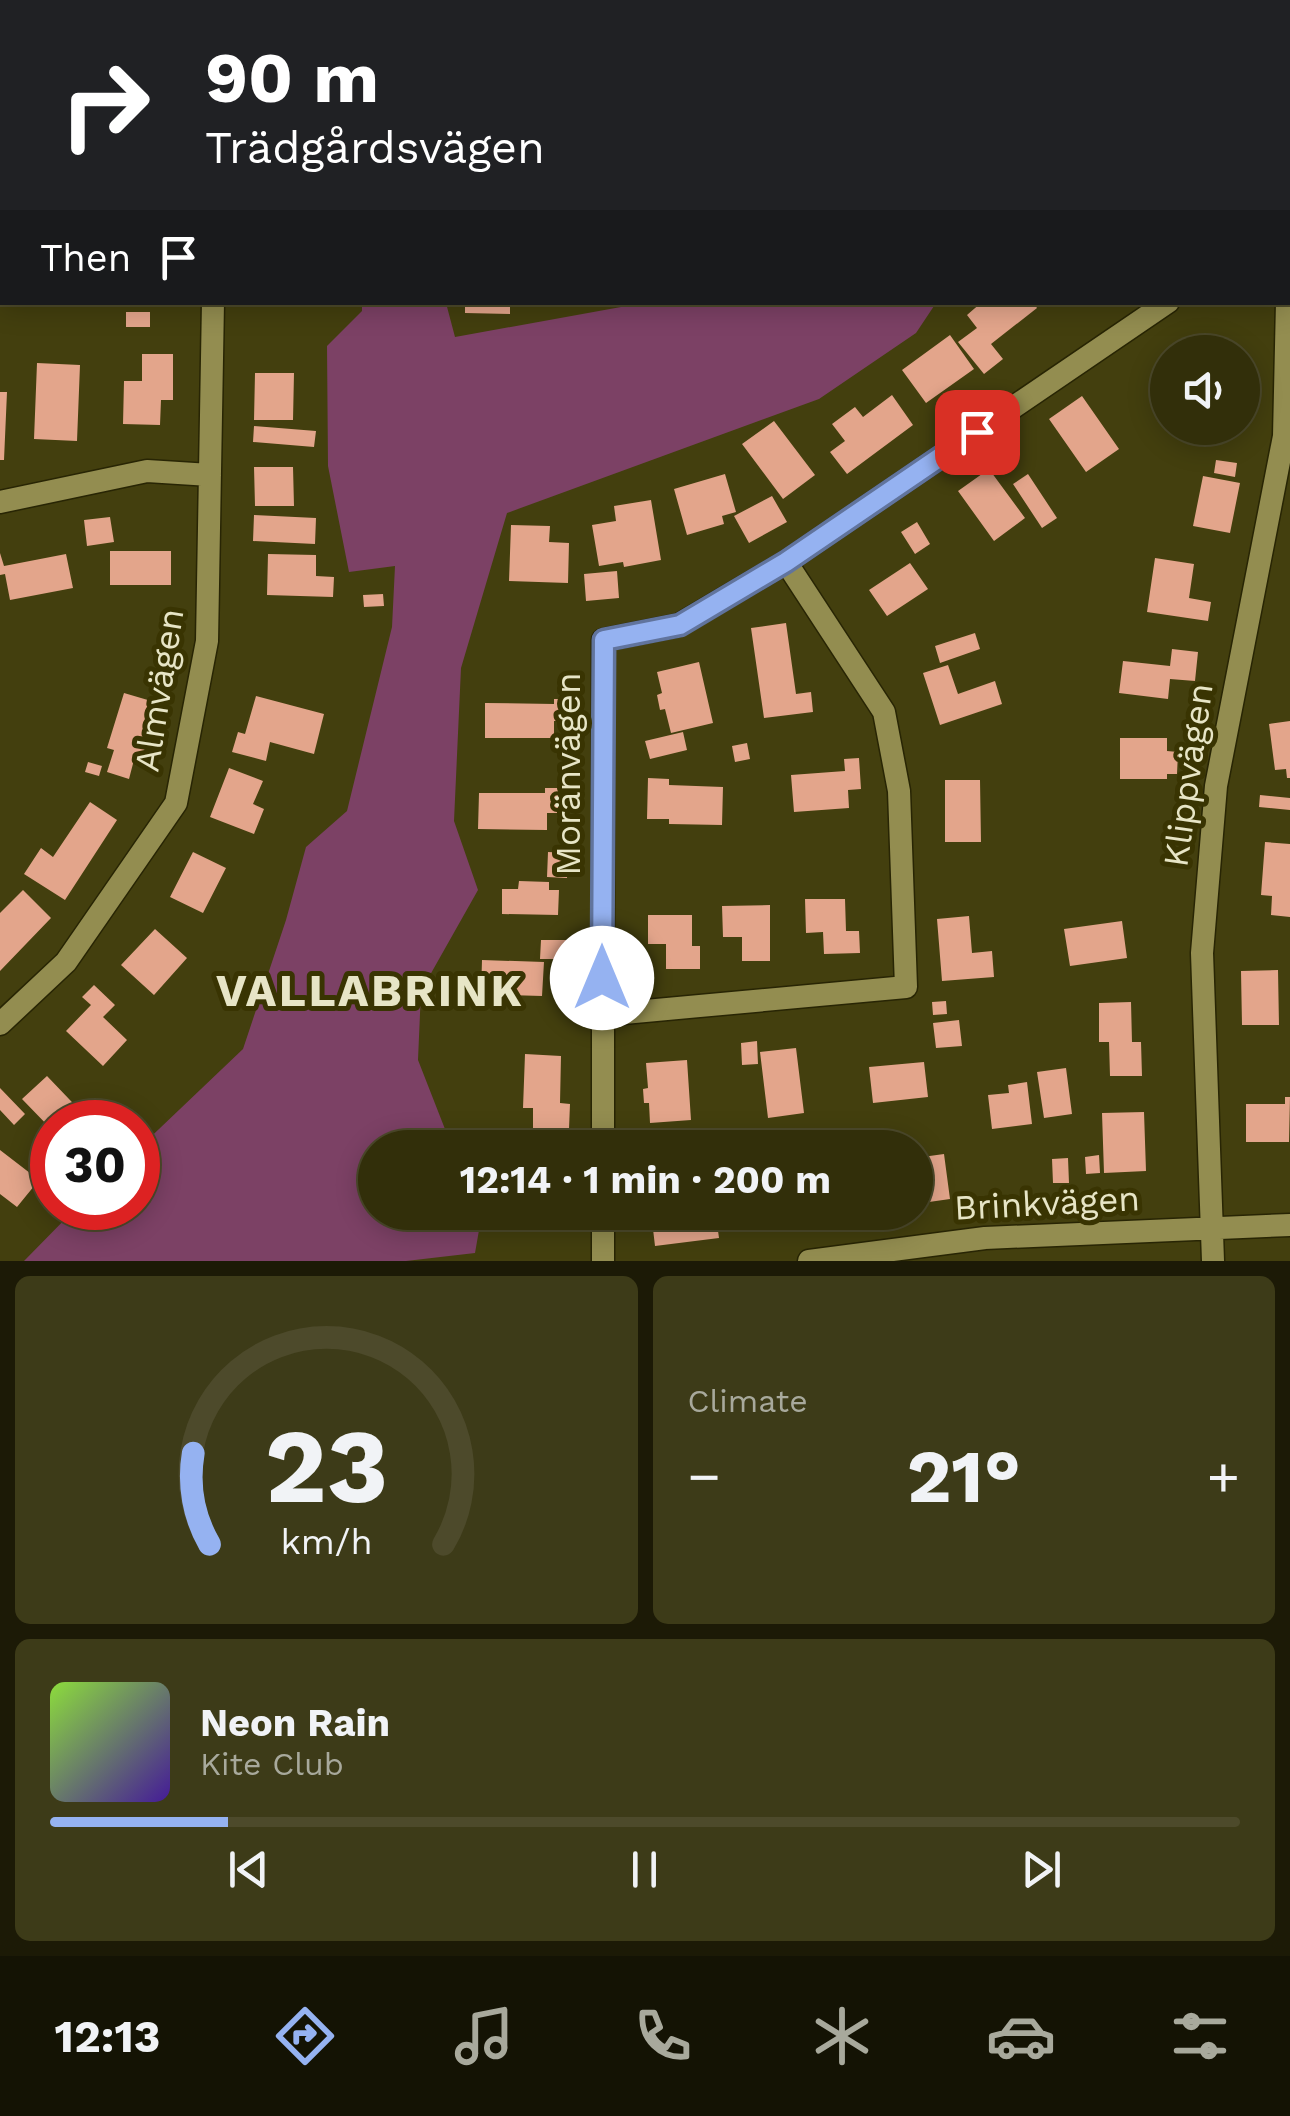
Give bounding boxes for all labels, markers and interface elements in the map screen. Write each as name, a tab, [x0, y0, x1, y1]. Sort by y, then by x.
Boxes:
text: 90 m	[205, 37, 379, 119]
icon: right	[40, 40, 170, 170]
text: Trädgårdsvägen	[205, 121, 545, 174]
icon: arrive	[151, 230, 206, 285]
text: Then	[40, 236, 131, 280]
map controls	[1150, 335, 1260, 445]
button: sound	[1150, 335, 1260, 445]
pin	[935, 390, 1020, 475]
icon: arrive	[950, 405, 1005, 460]
street label: Almvägen	[125, 605, 193, 775]
street label: Moränvägen	[547, 672, 589, 876]
street label: Klippvägen	[1154, 681, 1222, 869]
position arrow	[550, 926, 654, 1030]
district label: VALLABRINK	[216, 964, 524, 1017]
speed limit sign: 30	[30, 1100, 160, 1230]
text: 12:14 · 1 min · 200 m	[460, 1158, 831, 1202]
street label: Brinkvägen	[953, 1177, 1141, 1229]
text: Climate	[688, 1382, 808, 1420]
text: 23	[264, 1405, 388, 1527]
text: 21°	[907, 1432, 1021, 1520]
text: −	[688, 1444, 721, 1508]
text: +	[1207, 1444, 1240, 1508]
text: km/h	[280, 1521, 372, 1563]
text: Neon Rain	[200, 1701, 390, 1745]
text: Kite Club	[200, 1745, 344, 1783]
icon: previous	[221, 1842, 276, 1897]
icon: pause	[617, 1842, 672, 1897]
icon: next	[1014, 1842, 1069, 1897]
icon: directions	[270, 2001, 340, 2071]
icon: music	[449, 2001, 519, 2071]
icon: phone	[628, 2001, 698, 2071]
icon: climate	[807, 2001, 877, 2071]
icon: car	[986, 2001, 1056, 2071]
icon: filters	[1165, 2001, 1235, 2071]
text: 12:13	[55, 2010, 160, 2063]

